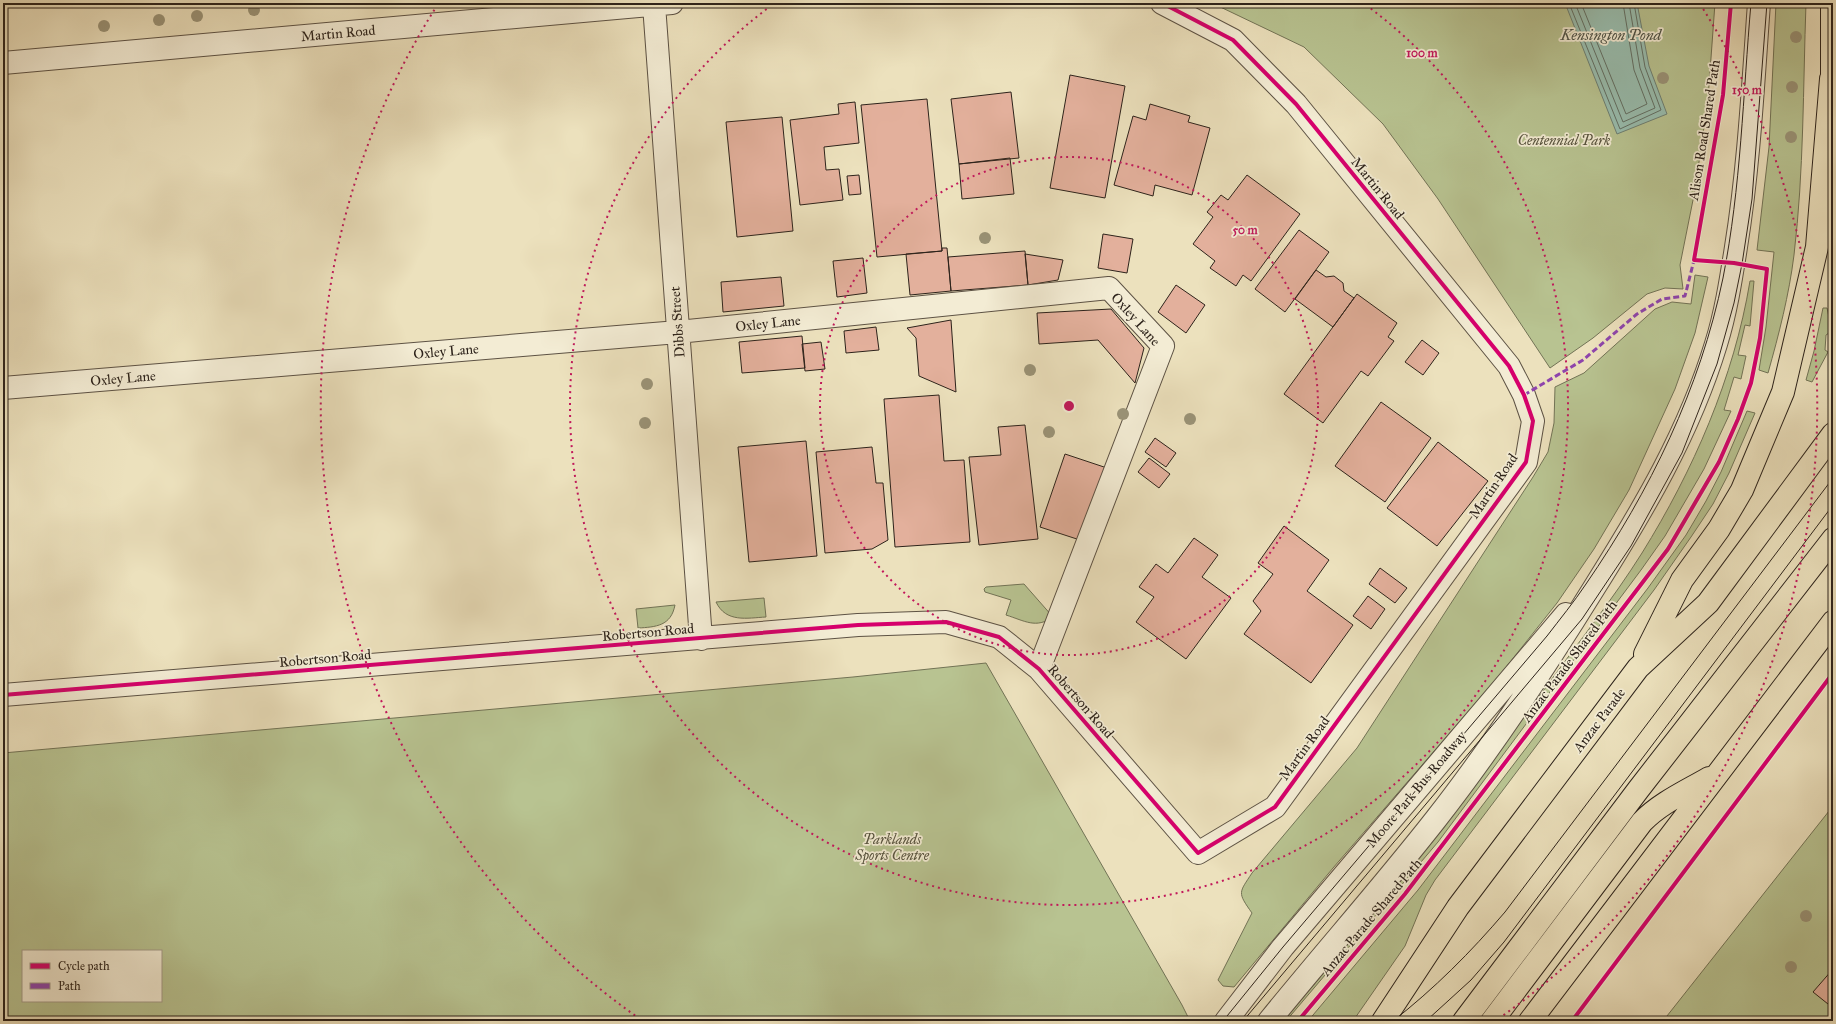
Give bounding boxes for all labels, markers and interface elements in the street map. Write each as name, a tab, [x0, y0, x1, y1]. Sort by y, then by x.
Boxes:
street label: Martin Road	[300, 22, 376, 45]
water label: Kensington Pond	[1560, 26, 1662, 44]
text: 100 m	[1406, 46, 1439, 60]
street label: Alison Road Shared Path	[1685, 58, 1724, 202]
text: 150 m	[1732, 83, 1763, 97]
park label: Centennial Park	[1518, 132, 1611, 149]
street label: Martin Road	[1347, 154, 1408, 223]
text: 50 m	[1232, 223, 1259, 237]
street label: Dibbs Street	[667, 286, 688, 358]
street label: Oxley Lane	[1107, 289, 1164, 350]
street label: Oxley Lane	[735, 312, 802, 335]
street label: Oxley Lane	[413, 340, 480, 363]
street label: Oxley Lane	[90, 367, 157, 390]
centre of rings	[1062, 399, 1076, 413]
street label: Martin Road	[1465, 451, 1521, 522]
street label: Anzac Parade Shared Path	[1518, 597, 1620, 725]
street label: Robertson Road	[601, 620, 695, 645]
street label: Robertson Road	[278, 646, 372, 671]
street label: Robertson Road	[1044, 661, 1117, 742]
street label: Anzac Parade	[1569, 685, 1629, 755]
street label: Martin Road	[1276, 713, 1333, 784]
street label: Moore Park Bus Roadway	[1363, 727, 1470, 851]
park label: Parklands Sports Centre	[854, 831, 930, 865]
street label: Anzac Parade Shared Path	[1317, 855, 1426, 980]
legend	[22, 950, 162, 1002]
text: Cycle path	[58, 959, 110, 973]
text: Path	[58, 979, 81, 993]

